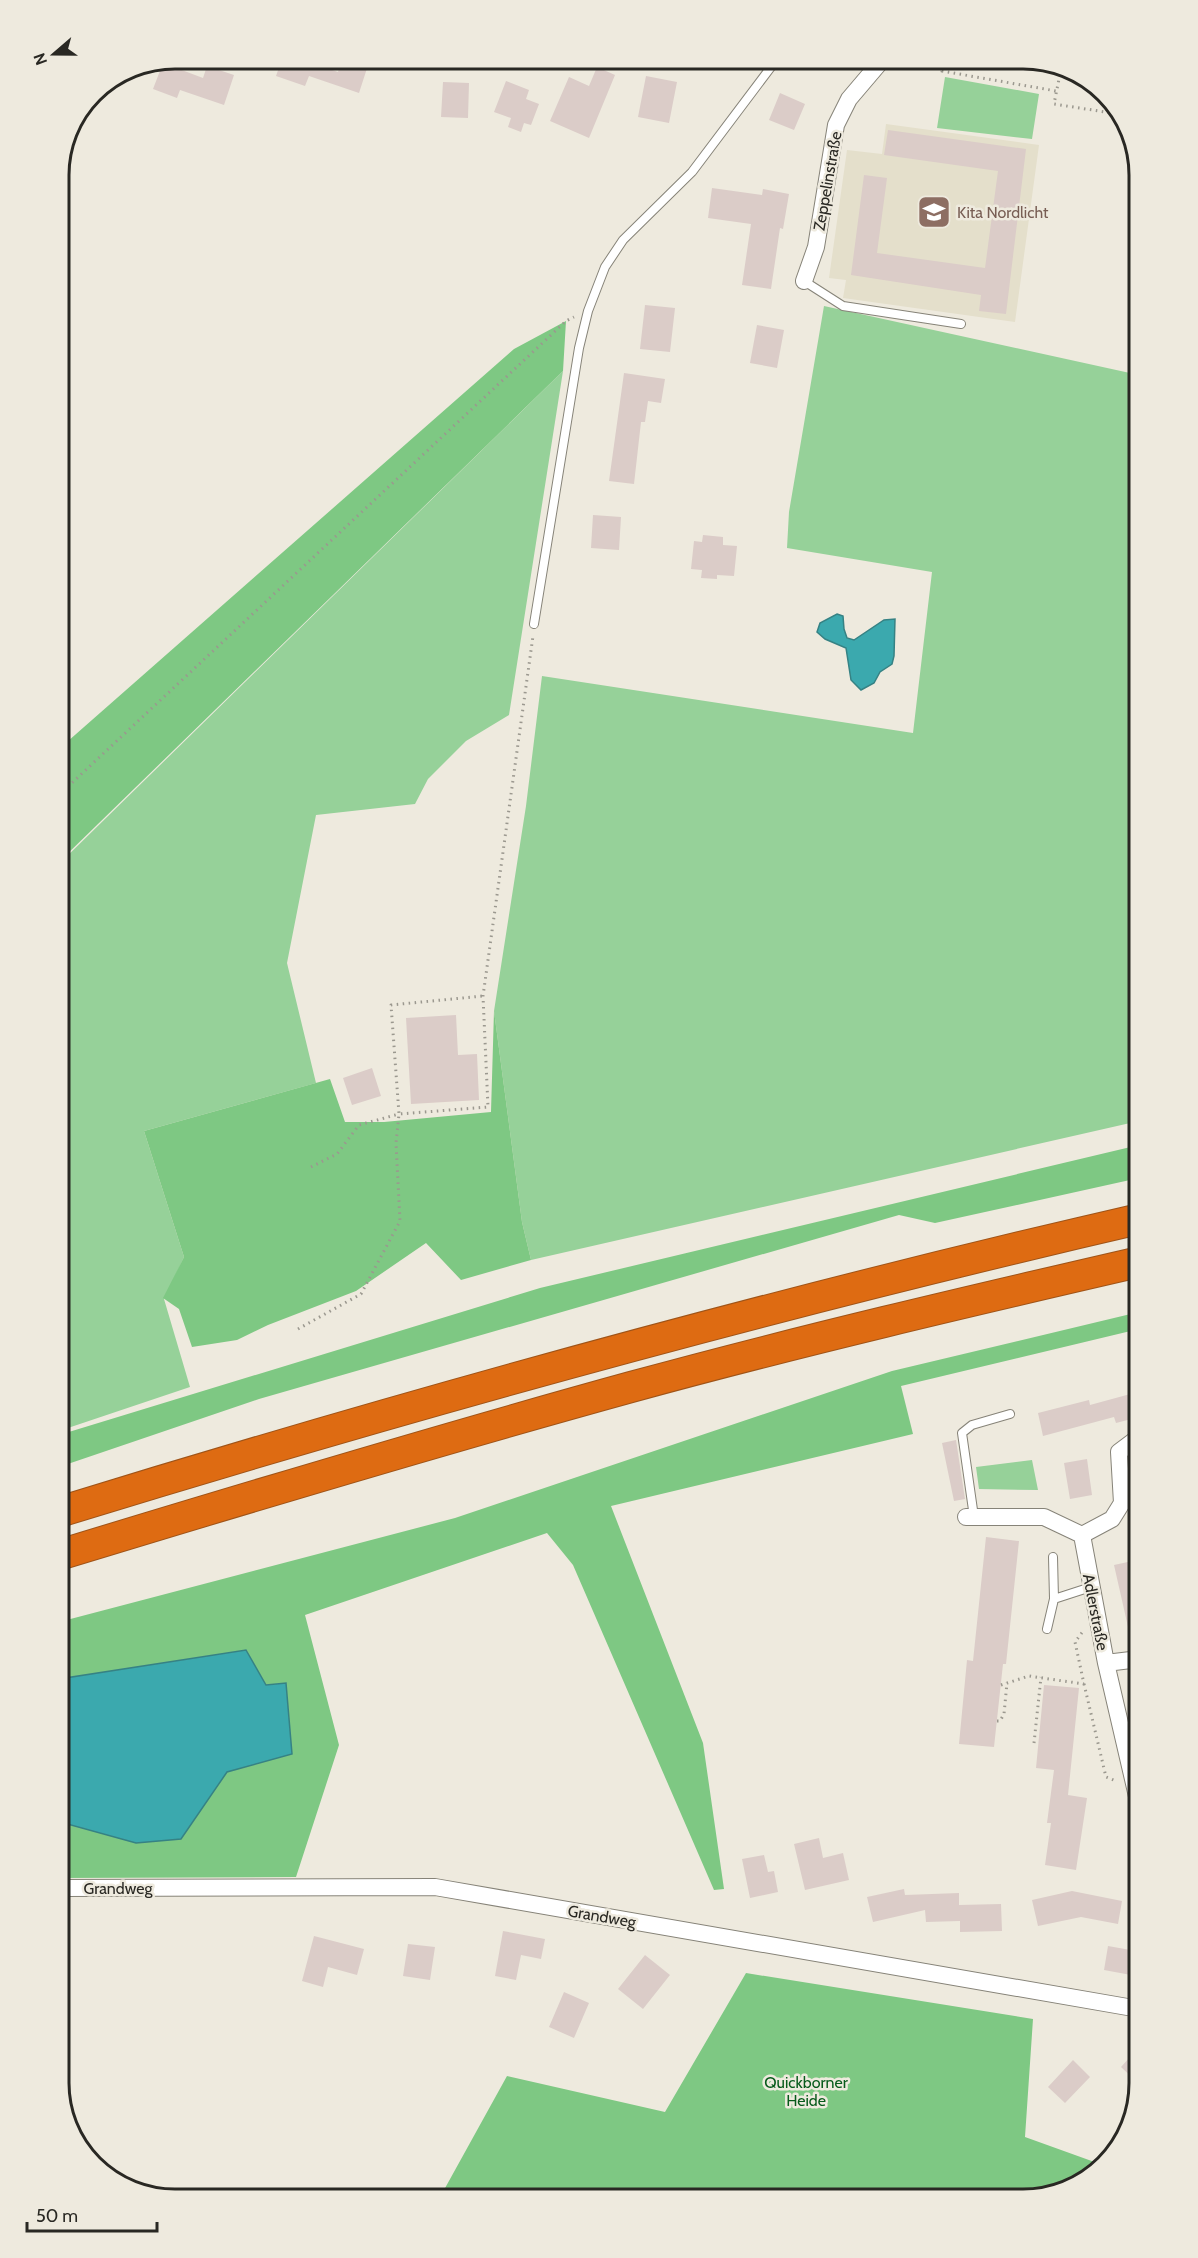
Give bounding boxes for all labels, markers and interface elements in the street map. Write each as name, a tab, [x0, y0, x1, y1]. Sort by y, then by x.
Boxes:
north arrow	[24, 24, 84, 84]
text: N	[30, 50, 51, 68]
street label: Zeppelinstraße	[809, 130, 846, 232]
school or university icon: Kita Nordlicht	[916, 194, 952, 230]
place label: Kita Nordlicht	[957, 203, 1049, 222]
street label: Adlerstraße	[1079, 1572, 1112, 1652]
street label: Grandweg	[84, 1879, 153, 1898]
street label: Grandweg	[566, 1901, 638, 1932]
park label: Quickborner Heide	[764, 2073, 849, 2110]
scale bar	[27, 2195, 158, 2233]
text: 50 m	[36, 2205, 78, 2227]

